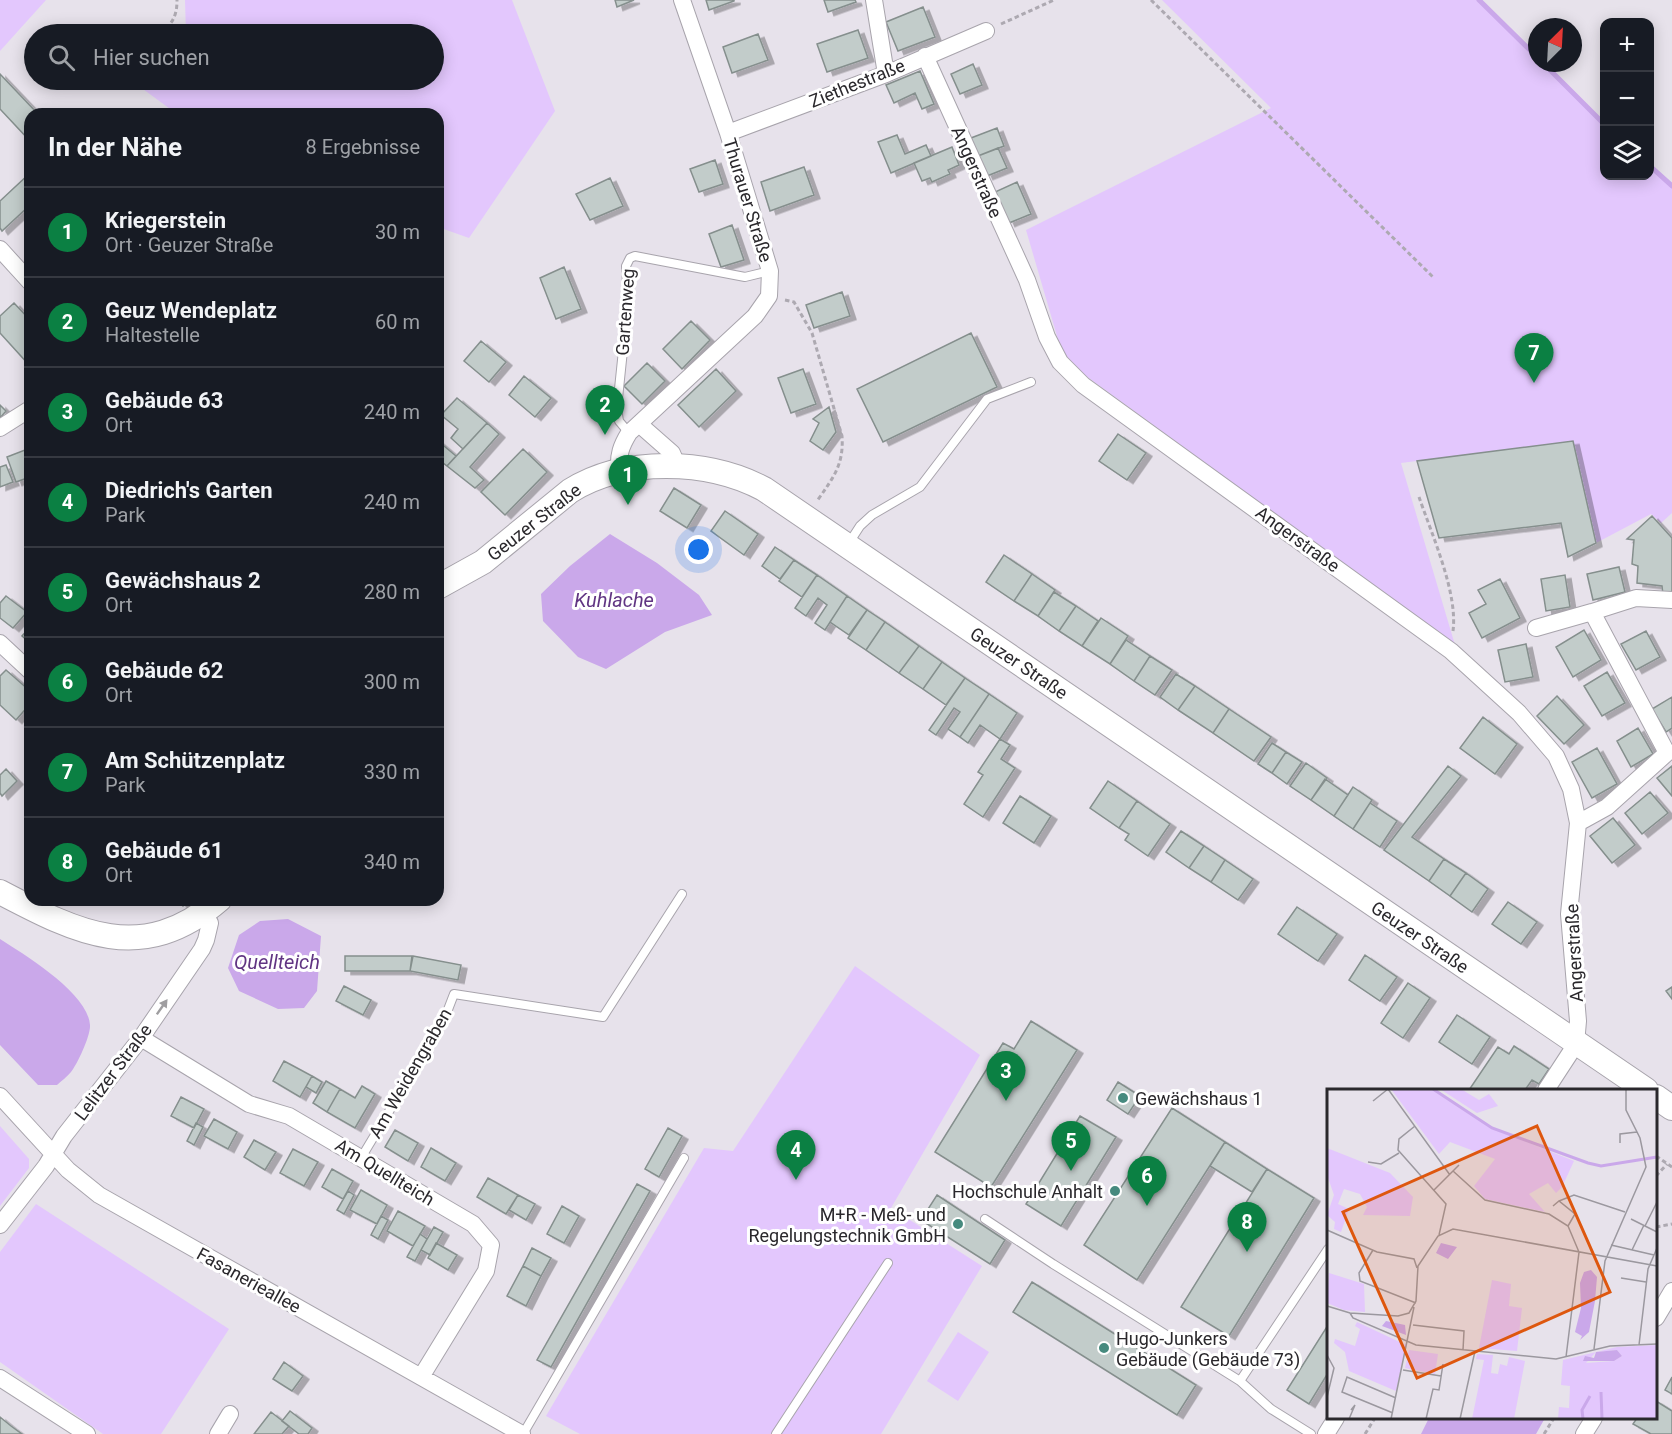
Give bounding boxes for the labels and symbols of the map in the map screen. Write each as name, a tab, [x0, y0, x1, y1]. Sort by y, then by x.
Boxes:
north arrow	[1528, 18, 1582, 72]
street label: Ziethestraße	[806, 54, 908, 112]
street label: Angerstraße	[947, 123, 1007, 221]
street label: Thurauer Straße	[719, 135, 777, 265]
street label: Gartenweg	[611, 268, 639, 356]
pin: 7	[1514, 334, 1553, 383]
pin: 2	[586, 386, 624, 435]
pin: 1	[608, 456, 648, 505]
street label: Geuzer Straße	[483, 479, 585, 565]
street label: Angerstraße	[1252, 502, 1344, 576]
your location	[684, 535, 713, 564]
water label: Kuhlache	[574, 588, 654, 612]
street label: Geuzer Straße	[966, 623, 1072, 703]
street label: Geuzer Straße	[1367, 897, 1473, 977]
street label: Angerstraße	[1561, 903, 1587, 1003]
water label: Quellteich	[234, 950, 320, 974]
one-way arrow	[156, 999, 168, 1015]
street label: Am Weidengraben	[364, 1004, 456, 1142]
street label: Lelitzer Straße	[70, 1020, 156, 1124]
pin: 3	[986, 1052, 1026, 1101]
place label: Gewächshaus 1	[1135, 1088, 1262, 1109]
inset map	[1327, 1089, 1657, 1419]
marker: Gewächshaus 1	[1116, 1091, 1130, 1105]
pin: 5	[1052, 1122, 1090, 1171]
pin: 4	[776, 1130, 816, 1180]
street label: Am Quellteich	[332, 1134, 438, 1210]
pin: 6	[1128, 1156, 1166, 1206]
place label: Hochschule Anhalt	[952, 1181, 1103, 1202]
marker: Hochschule Anhalt	[1108, 1184, 1122, 1198]
pin: 8	[1228, 1202, 1266, 1252]
place label: M+R - Meß- und Regelungstechnik GmbH	[748, 1204, 946, 1246]
marker: M+R - Meß- und Regelungstechnik GmbH	[951, 1217, 965, 1231]
street label: Fasanerieallee	[193, 1243, 305, 1317]
place label: Hugo-Junkers Gebäude (Gebäude 73)	[1116, 1328, 1300, 1371]
marker: Hugo-Junkers Gebäude (Gebäude 73)	[1097, 1341, 1111, 1355]

